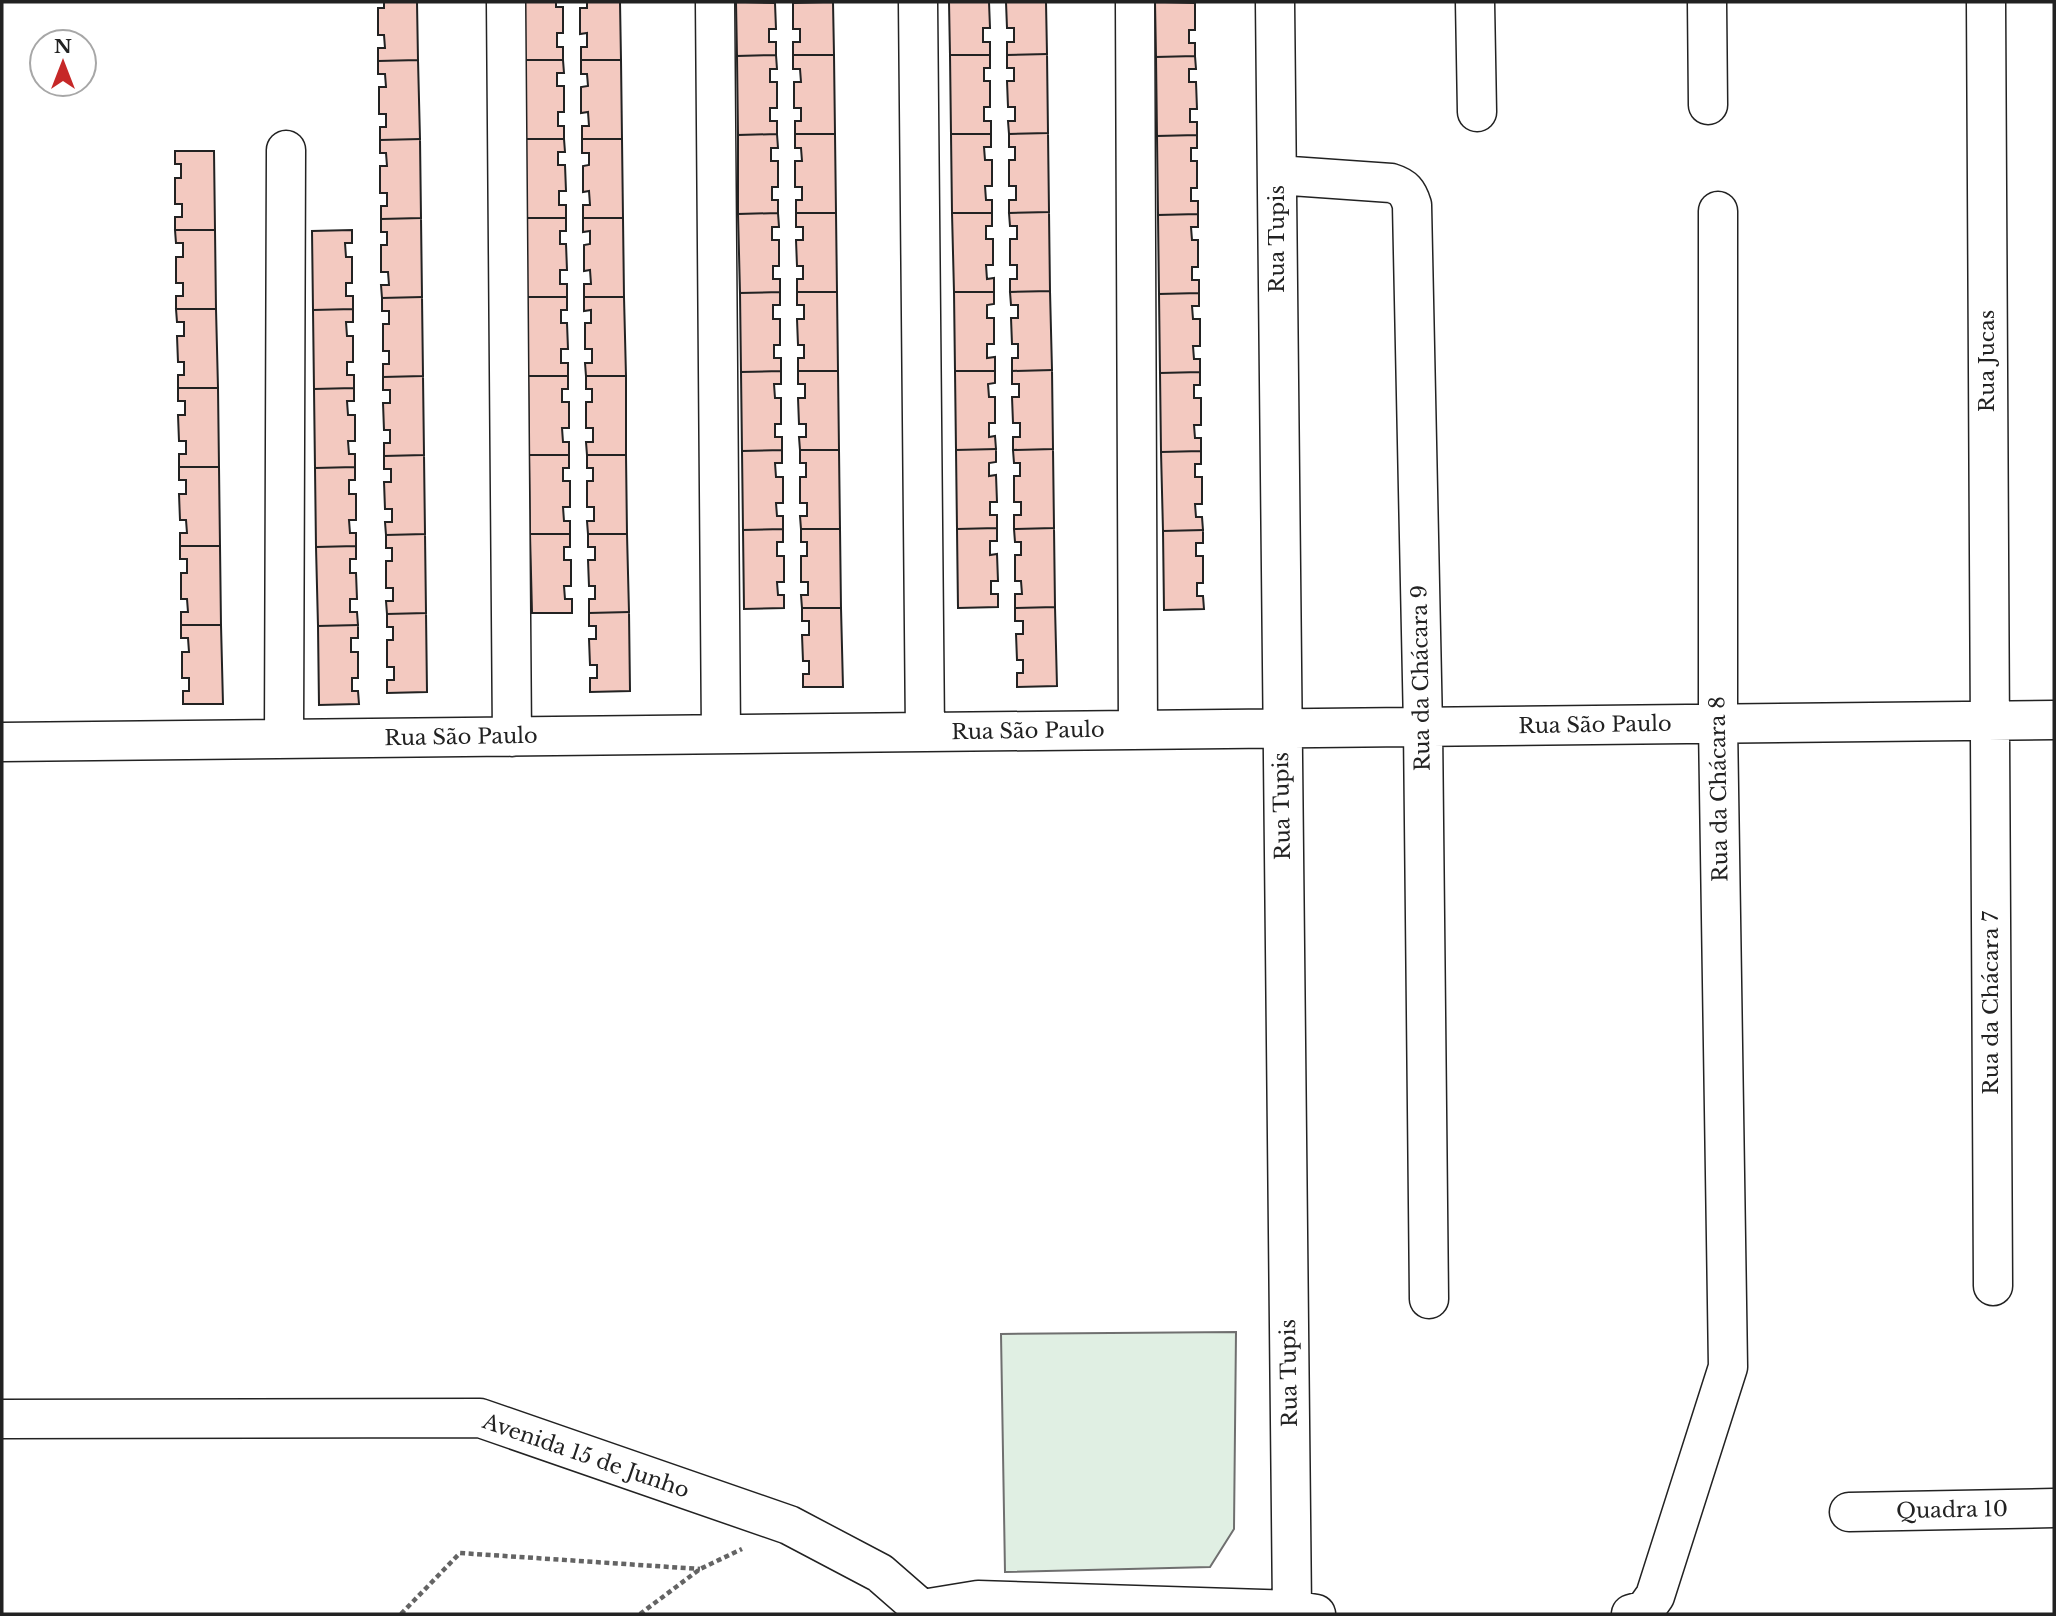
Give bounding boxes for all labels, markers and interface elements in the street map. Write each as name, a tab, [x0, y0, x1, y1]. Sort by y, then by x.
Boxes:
north arrow	[28, 28, 98, 98]
text: N	[54, 35, 72, 58]
street label: Rua Tupis	[1264, 185, 1290, 293]
street label: Rua Jucas	[1974, 310, 2000, 412]
street label: Rua da Chácara 9	[1406, 585, 1436, 771]
street label: Rua da Chácara 8	[1704, 696, 1734, 882]
street label: Rua São Paulo	[1518, 711, 1672, 739]
street label: Rua São Paulo	[951, 717, 1105, 745]
street label: Rua São Paulo	[384, 723, 538, 751]
street label: Rua Tupis	[1268, 752, 1296, 860]
street label: Rua da Chácara 7	[1978, 911, 2004, 1095]
street label: Rua Tupis	[1275, 1319, 1303, 1427]
street label: Avenida 15 de Junho	[478, 1408, 693, 1504]
street label: Quadra 10	[1896, 1496, 2008, 1524]

